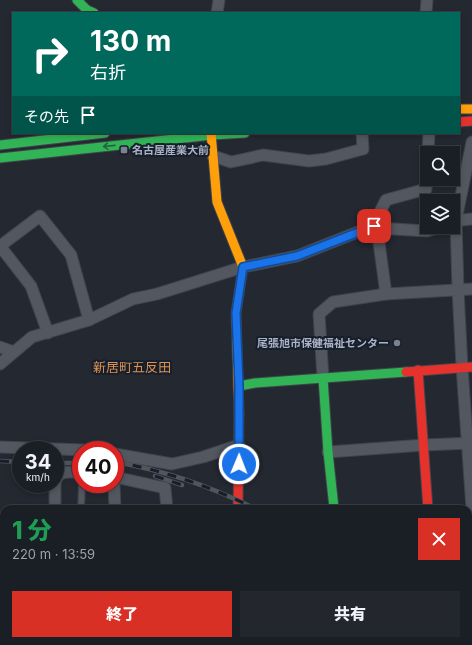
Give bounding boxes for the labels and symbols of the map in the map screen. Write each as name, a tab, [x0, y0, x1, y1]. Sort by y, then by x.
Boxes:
one-way arrow	[103, 142, 116, 150]
place label: 名古屋産業大前	[132, 143, 209, 157]
marker: 名古屋産業大前	[119, 145, 129, 155]
pin	[357, 209, 391, 243]
place label: 尾張旭市保健福祉センター	[257, 336, 389, 350]
marker: 尾張旭市保健福祉センター	[392, 338, 402, 348]
district label: 新居町五反田	[93, 359, 171, 375]
speed limit sign: 40	[72, 441, 124, 493]
position arrow	[218, 443, 260, 485]

